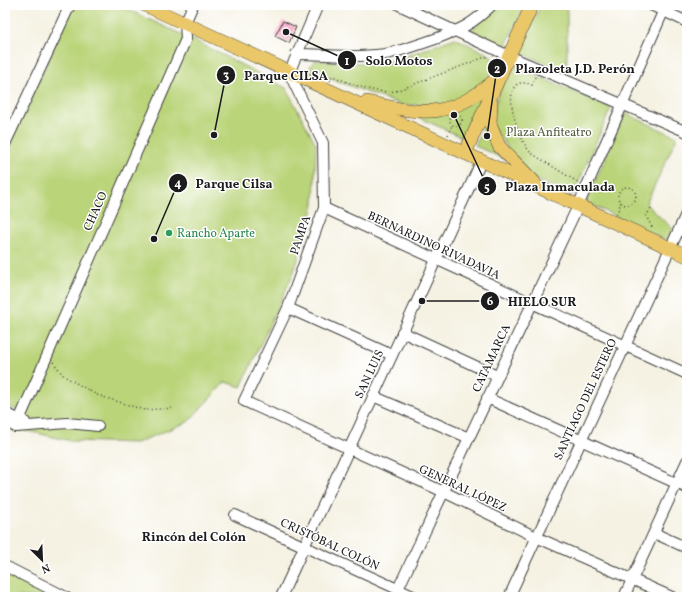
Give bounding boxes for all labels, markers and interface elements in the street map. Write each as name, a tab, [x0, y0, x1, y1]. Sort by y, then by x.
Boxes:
callout: Solo Motos	[337, 48, 440, 73]
text: Solo Motos	[365, 53, 433, 71]
text: 1	[345, 54, 350, 70]
callout: Plazoleta J.D. Perón	[487, 56, 643, 81]
text: Plazoleta J.D. Perón	[515, 61, 635, 79]
text: 2	[494, 62, 500, 78]
callout: Parque CILSA	[216, 63, 336, 88]
text: 3	[223, 68, 229, 84]
text: Parque CILSA	[244, 68, 329, 86]
park label: Plaza Anfiteatro	[506, 125, 592, 141]
callout: Parque Cilsa	[168, 171, 281, 196]
callout: Plaza Inmaculada	[477, 174, 623, 199]
text: 4	[174, 176, 182, 192]
text: Parque Cilsa	[195, 176, 273, 194]
text: Plaza Inmaculada	[505, 179, 615, 197]
text: 5	[484, 180, 490, 196]
street label: CHACO	[80, 189, 112, 234]
street label: BERNARDINO RIVADAVIA	[365, 208, 503, 284]
street label: PAMPA	[287, 213, 315, 257]
place label: Rancho Aparte	[177, 226, 255, 242]
marker: Rancho Aparte	[164, 228, 174, 238]
callout: HIELO SUR	[480, 288, 585, 314]
text: 6	[487, 294, 494, 310]
text: HIELO SUR	[508, 294, 576, 312]
street label: CATAMARCA	[469, 321, 515, 395]
street label: SANTIAGO DEL ESTERO	[551, 336, 621, 463]
street label: SAN LUIS	[352, 347, 388, 401]
street label: GENERAL LÓPEZ	[416, 461, 509, 516]
street label: CRISTÓBAL COLÓN	[277, 514, 382, 575]
district label: Rincón del Colón	[142, 529, 247, 547]
north arrow	[22, 540, 62, 580]
text: N	[39, 559, 52, 576]

